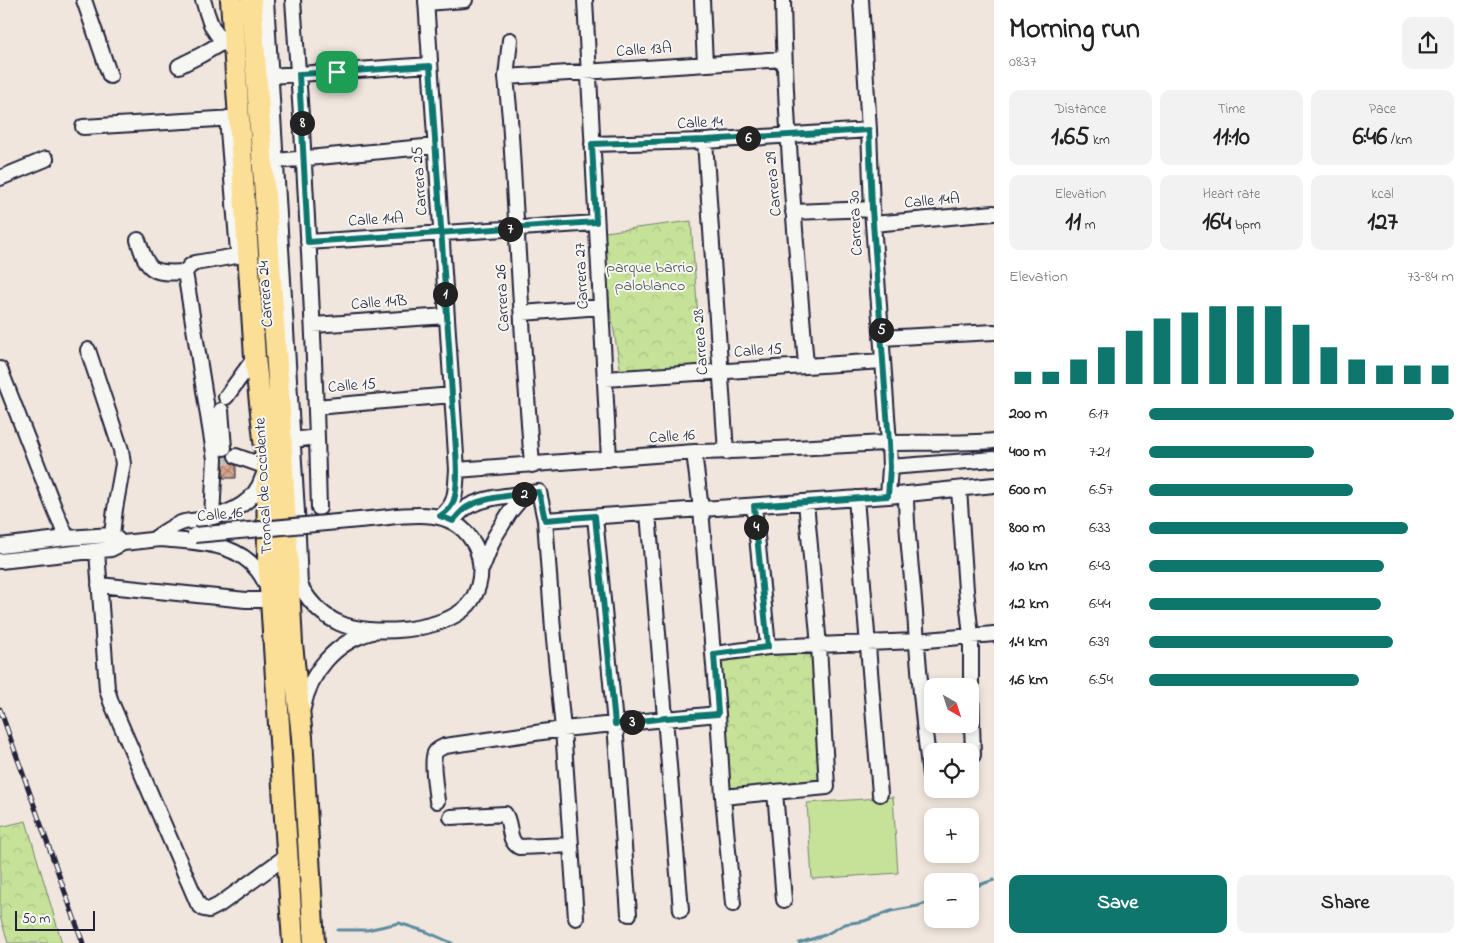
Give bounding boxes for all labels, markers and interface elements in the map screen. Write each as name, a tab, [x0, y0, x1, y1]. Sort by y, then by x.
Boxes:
text: Morning run	[1009, 10, 1140, 51]
button: share	[1402, 17, 1454, 69]
street label: Calle 13A	[615, 36, 673, 64]
text: 08:37	[1009, 50, 1036, 74]
pin	[316, 51, 358, 93]
icon: arrive	[323, 58, 351, 86]
text: Distance	[1055, 99, 1106, 120]
text: Time	[1218, 99, 1245, 120]
text: Pace	[1369, 99, 1396, 120]
pin: 8	[290, 110, 314, 136]
street label: Calle 14	[677, 110, 724, 136]
text: 8	[300, 113, 305, 134]
text: 1.65	[1051, 120, 1089, 156]
text: 11:10	[1213, 120, 1250, 156]
text: 6:46	[1353, 120, 1387, 156]
pin: 6	[736, 126, 760, 150]
text: 6	[745, 128, 752, 149]
text: km	[1089, 130, 1110, 151]
text: /km	[1387, 130, 1412, 151]
street label: Carrera 25	[406, 146, 434, 216]
street label: Carrera 29	[759, 150, 789, 217]
text: Elevation	[1055, 184, 1106, 205]
text: Heart rate	[1203, 184, 1260, 205]
text: kcal	[1371, 184, 1394, 205]
street label: Calle 14A	[903, 187, 961, 215]
street label: Carrera 30	[842, 190, 870, 256]
text: 11	[1065, 205, 1081, 241]
text: 164	[1202, 205, 1231, 241]
text: 127	[1367, 205, 1398, 241]
street label: Calle 14A	[348, 207, 404, 233]
text: m	[1081, 215, 1096, 236]
text: bpm	[1231, 215, 1261, 236]
pin: 7	[498, 216, 522, 242]
text: 7	[508, 219, 513, 240]
street label: Carrera 27	[568, 242, 596, 310]
park label: parque barrio paloblanco	[606, 256, 694, 298]
street label: Carrera 24	[252, 260, 280, 328]
street label: Carrera 26	[489, 264, 517, 332]
text: Elevation	[1009, 265, 1068, 289]
text: 73–84 m	[1407, 265, 1454, 289]
pin: 1	[432, 282, 458, 306]
text: 1	[443, 284, 448, 305]
street label: Calle 14B	[350, 289, 408, 317]
street label: Carrera 28	[687, 308, 715, 376]
pin: 5	[868, 318, 894, 342]
text: 5	[877, 320, 886, 341]
street label: Calle 15	[733, 337, 783, 365]
street label: Calle 15	[327, 372, 377, 400]
text: 200 m	[1009, 402, 1047, 426]
text: 6:17	[1089, 402, 1109, 426]
street label: Troncal de Occidente	[248, 416, 280, 555]
street label: Calle 16	[648, 423, 696, 451]
text: 400 m	[1009, 440, 1046, 464]
text: 7:21	[1089, 440, 1110, 464]
text: 600 m	[1009, 478, 1046, 502]
text: 6:57	[1089, 478, 1113, 502]
pin: 2	[512, 482, 536, 506]
text: 2	[521, 484, 528, 505]
street label: Calle 16	[196, 501, 244, 529]
pin: 4	[744, 514, 768, 540]
text: 800 m	[1009, 516, 1045, 540]
text: 6:33	[1089, 516, 1111, 540]
text: 4	[754, 517, 759, 538]
text: 1.0 km	[1009, 554, 1048, 578]
text: 6:43	[1089, 554, 1111, 578]
text: 1.2 km	[1009, 592, 1049, 616]
text: 6:44	[1089, 592, 1111, 616]
text: 1.4 km	[1009, 630, 1047, 654]
text: 6:39	[1089, 630, 1109, 654]
text: 1.6 km	[1009, 668, 1048, 692]
text: 6:54	[1089, 668, 1113, 692]
north arrow	[924, 678, 979, 732]
map controls	[924, 678, 979, 928]
pin: 3	[620, 710, 644, 734]
text: 3	[630, 712, 635, 733]
button: locate	[924, 743, 979, 798]
button: +	[924, 808, 979, 863]
button: −	[924, 873, 979, 928]
button: Save	[1009, 875, 1227, 933]
button: Share	[1237, 875, 1454, 933]
scale bar	[15, 908, 95, 931]
text: 50 m	[22, 909, 50, 930]

